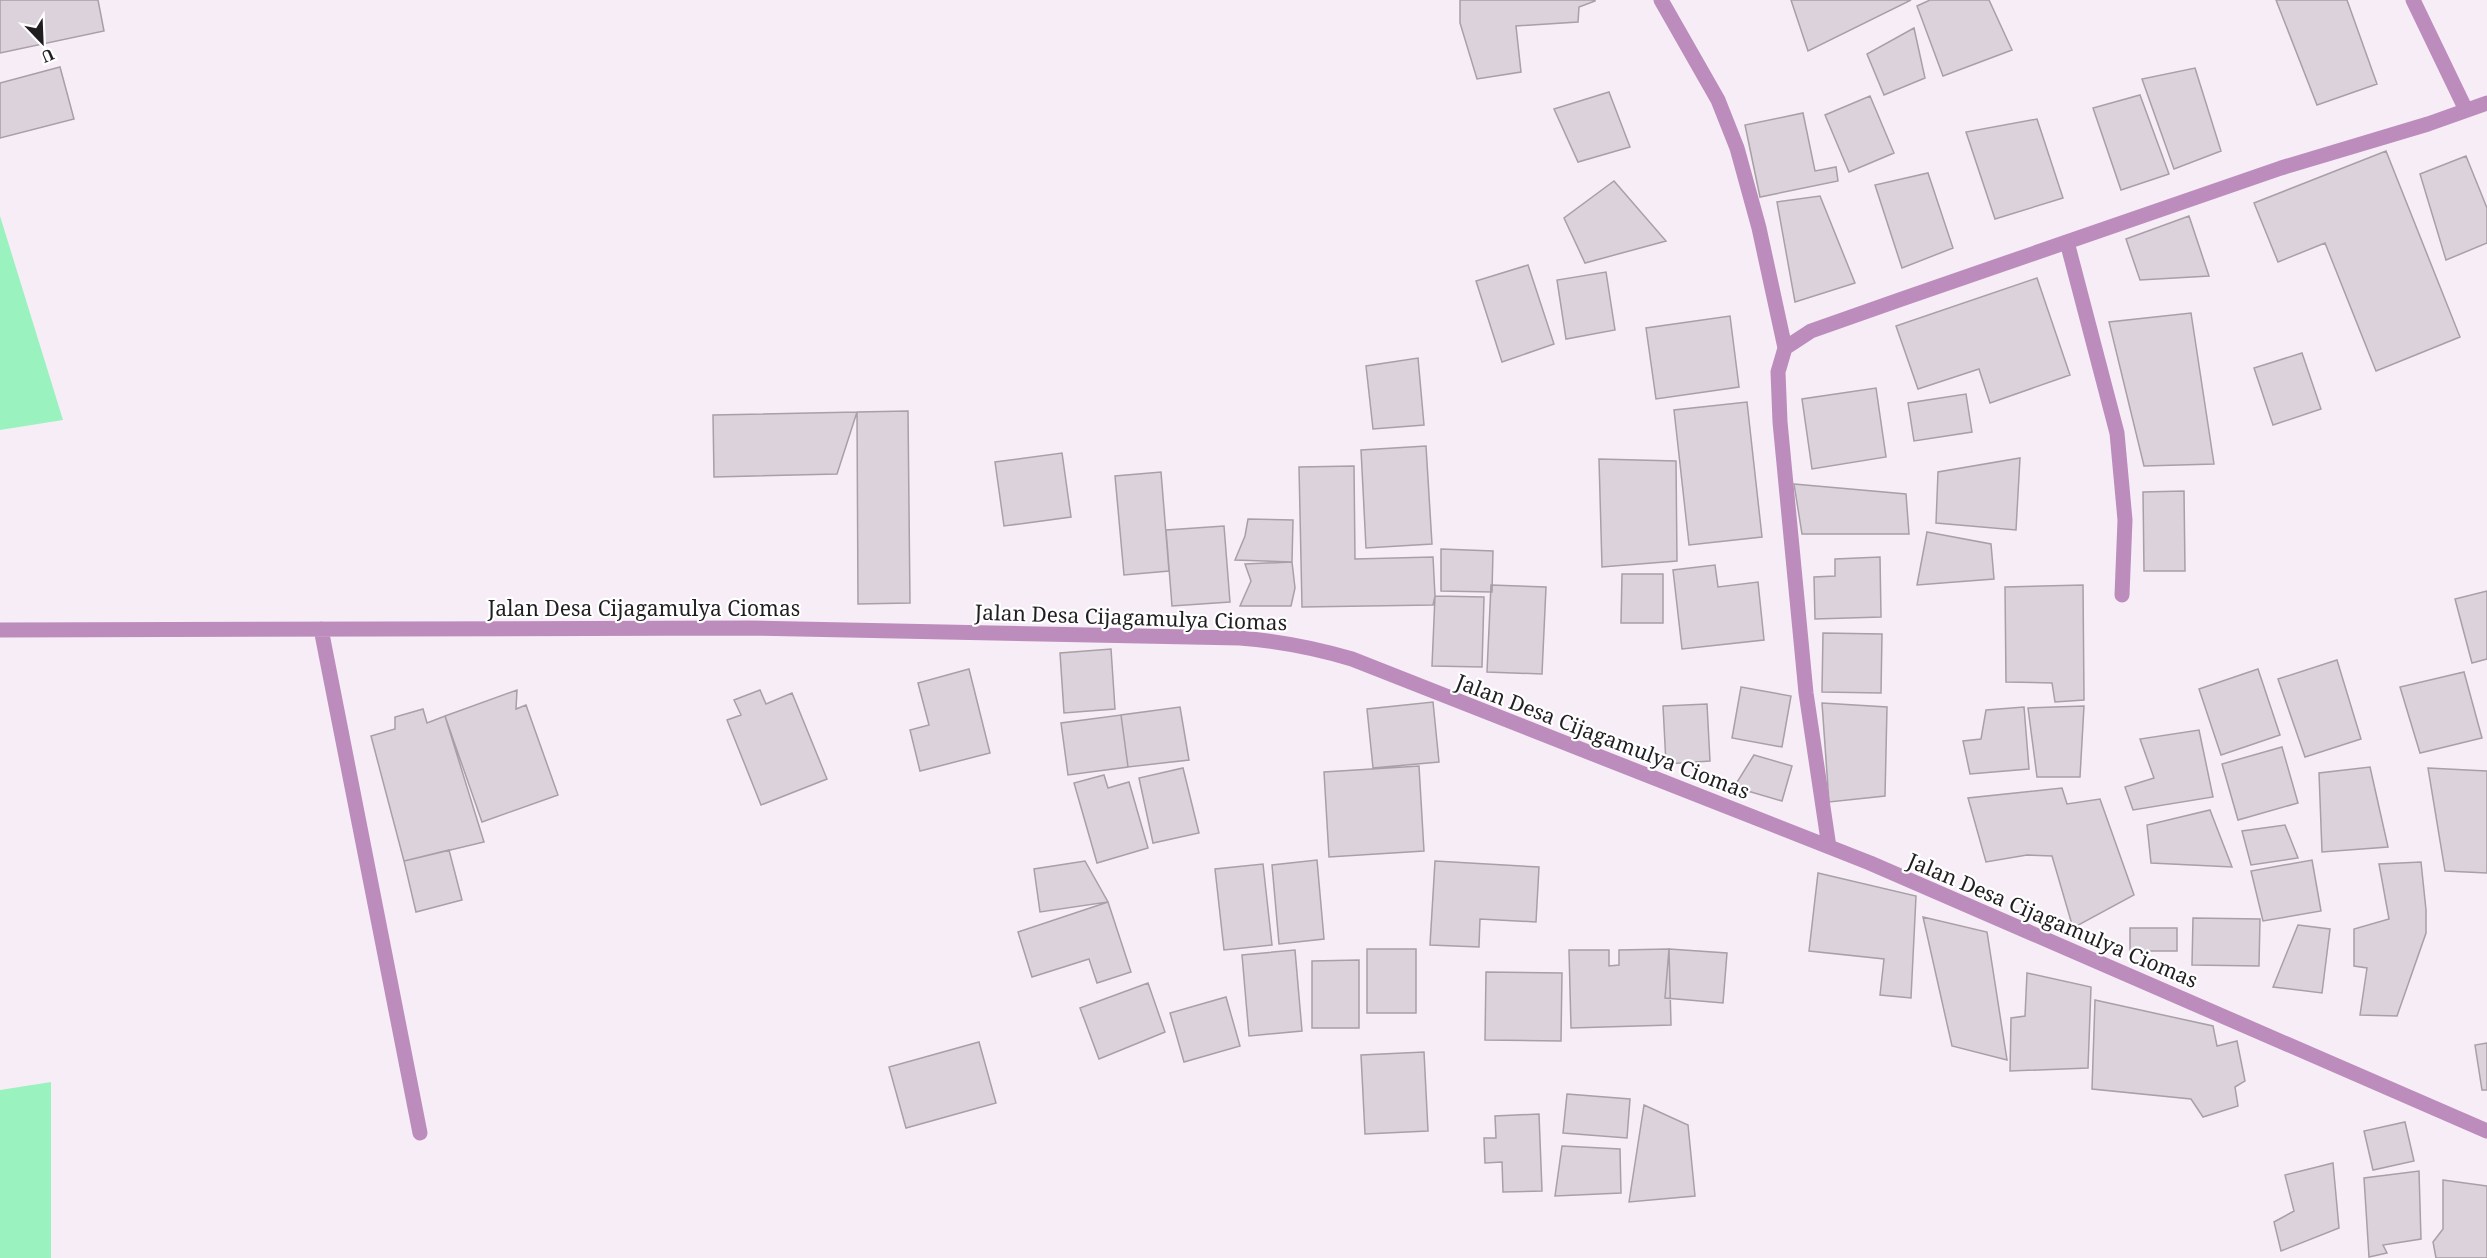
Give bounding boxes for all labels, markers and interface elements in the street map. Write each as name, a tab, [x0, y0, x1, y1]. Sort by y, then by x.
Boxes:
north arrow	[12, 12, 72, 72]
text: U	[38, 43, 58, 68]
street label: Jalan Desa Cijagamulya Ciomas	[487, 594, 800, 622]
street label: Jalan Desa Cijagamulya Ciomas	[973, 598, 1288, 636]
street label: Jalan Desa Cijagamulya Ciomas	[1451, 667, 1754, 805]
street label: Jalan Desa Cijagamulya Ciomas	[1903, 846, 2202, 994]

